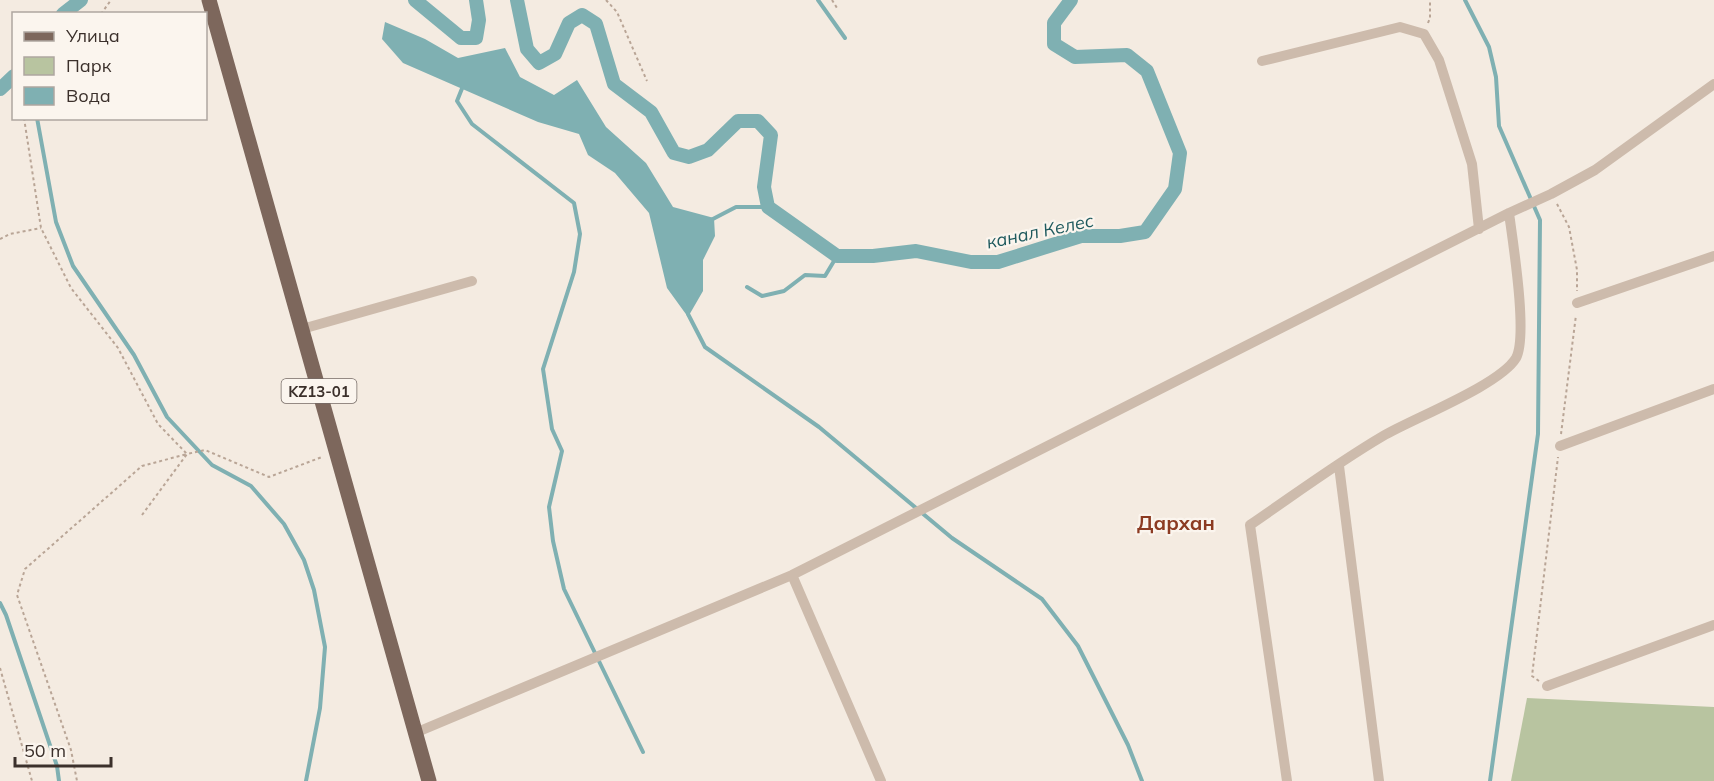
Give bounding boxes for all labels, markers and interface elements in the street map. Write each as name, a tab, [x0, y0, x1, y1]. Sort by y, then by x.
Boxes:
legend	[12, 12, 207, 120]
text: Улица	[65, 24, 120, 47]
text: Парк	[66, 54, 112, 77]
text: Вода	[66, 84, 111, 107]
water label: канал Келес	[984, 208, 1096, 254]
road number: KZ13-01	[282, 379, 356, 403]
district label: Дархан	[1137, 510, 1215, 535]
scale bar	[15, 730, 111, 768]
text: 50 m	[24, 739, 66, 762]

